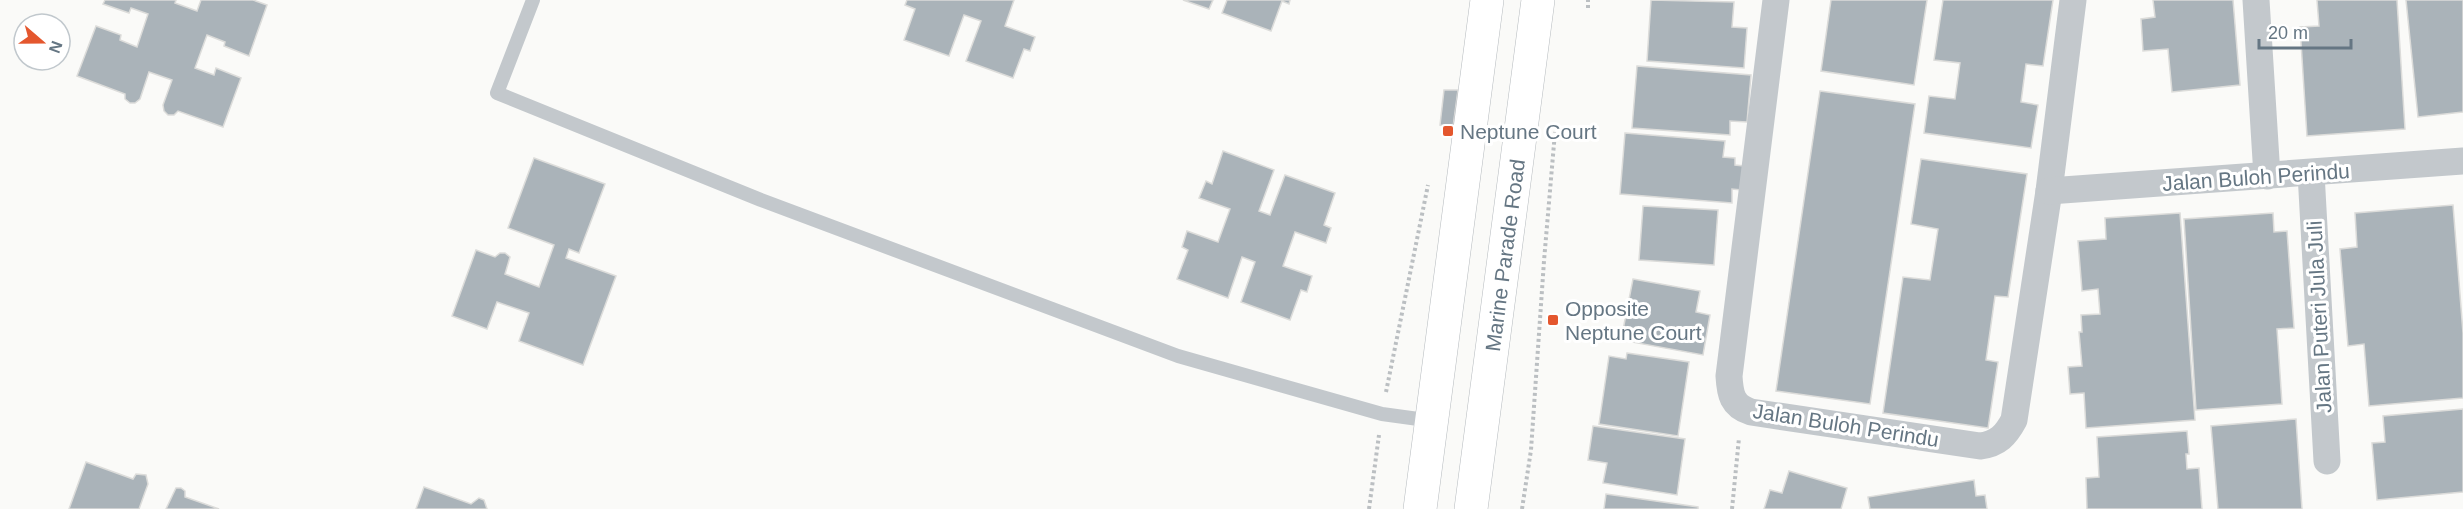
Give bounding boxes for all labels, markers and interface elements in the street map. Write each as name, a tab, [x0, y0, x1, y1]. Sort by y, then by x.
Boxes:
north arrow	[12, 12, 72, 72]
scale bar	[2259, 12, 2350, 50]
text: 20 m	[2268, 23, 2308, 43]
text: N	[46, 39, 66, 55]
place label: Neptune Court	[1460, 120, 1597, 143]
marker: Neptune Court	[1441, 124, 1455, 138]
street label: Marine Parade Road	[1480, 158, 1528, 353]
street label: Jalan Buloh Perindu	[2161, 159, 2351, 195]
street label: Jalan Puteri Jula Juli	[2302, 220, 2336, 414]
place label: Opposite Neptune Court	[1565, 297, 1702, 344]
marker: Opposite Neptune Court	[1546, 313, 1560, 327]
street label: Jalan Buloh Perindu	[1751, 399, 1941, 451]

